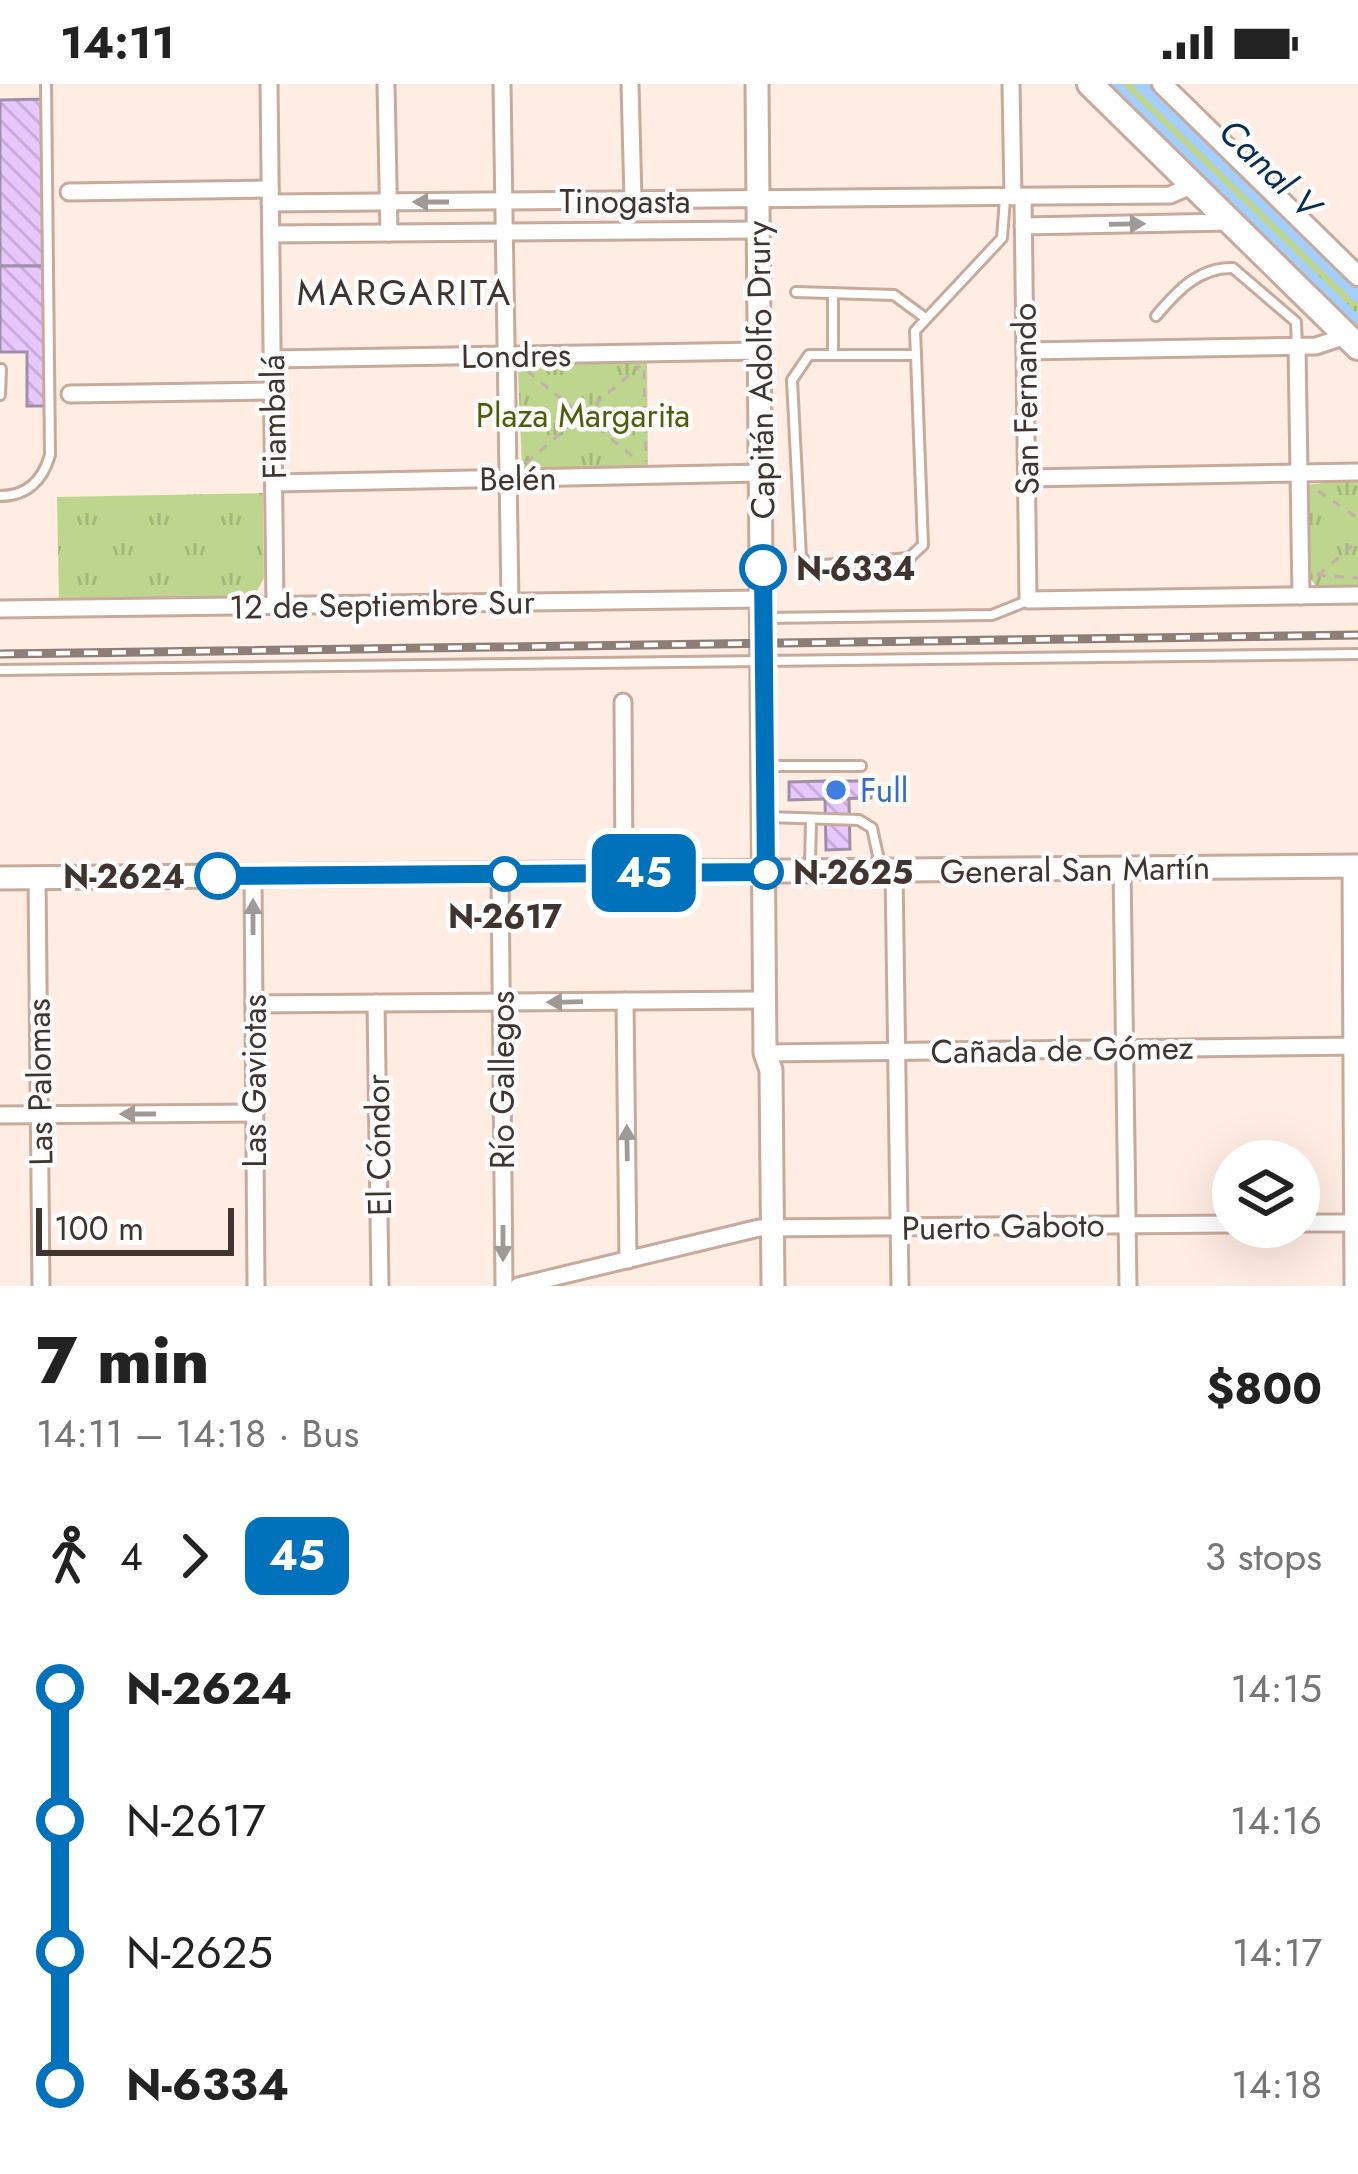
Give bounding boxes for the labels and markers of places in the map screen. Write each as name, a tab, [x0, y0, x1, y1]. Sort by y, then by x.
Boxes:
place label: N-6334	[796, 545, 916, 592]
marker: N-6334	[741, 546, 785, 590]
place label: Full	[860, 767, 908, 814]
marker: Full	[823, 777, 849, 803]
place label: N-2625	[793, 849, 913, 896]
place label: N-2624	[63, 853, 185, 900]
marker: N-2624	[196, 854, 240, 898]
marker: N-2625	[750, 856, 782, 888]
marker: N-2617	[489, 858, 521, 890]
place label: N-2617	[448, 893, 562, 940]

